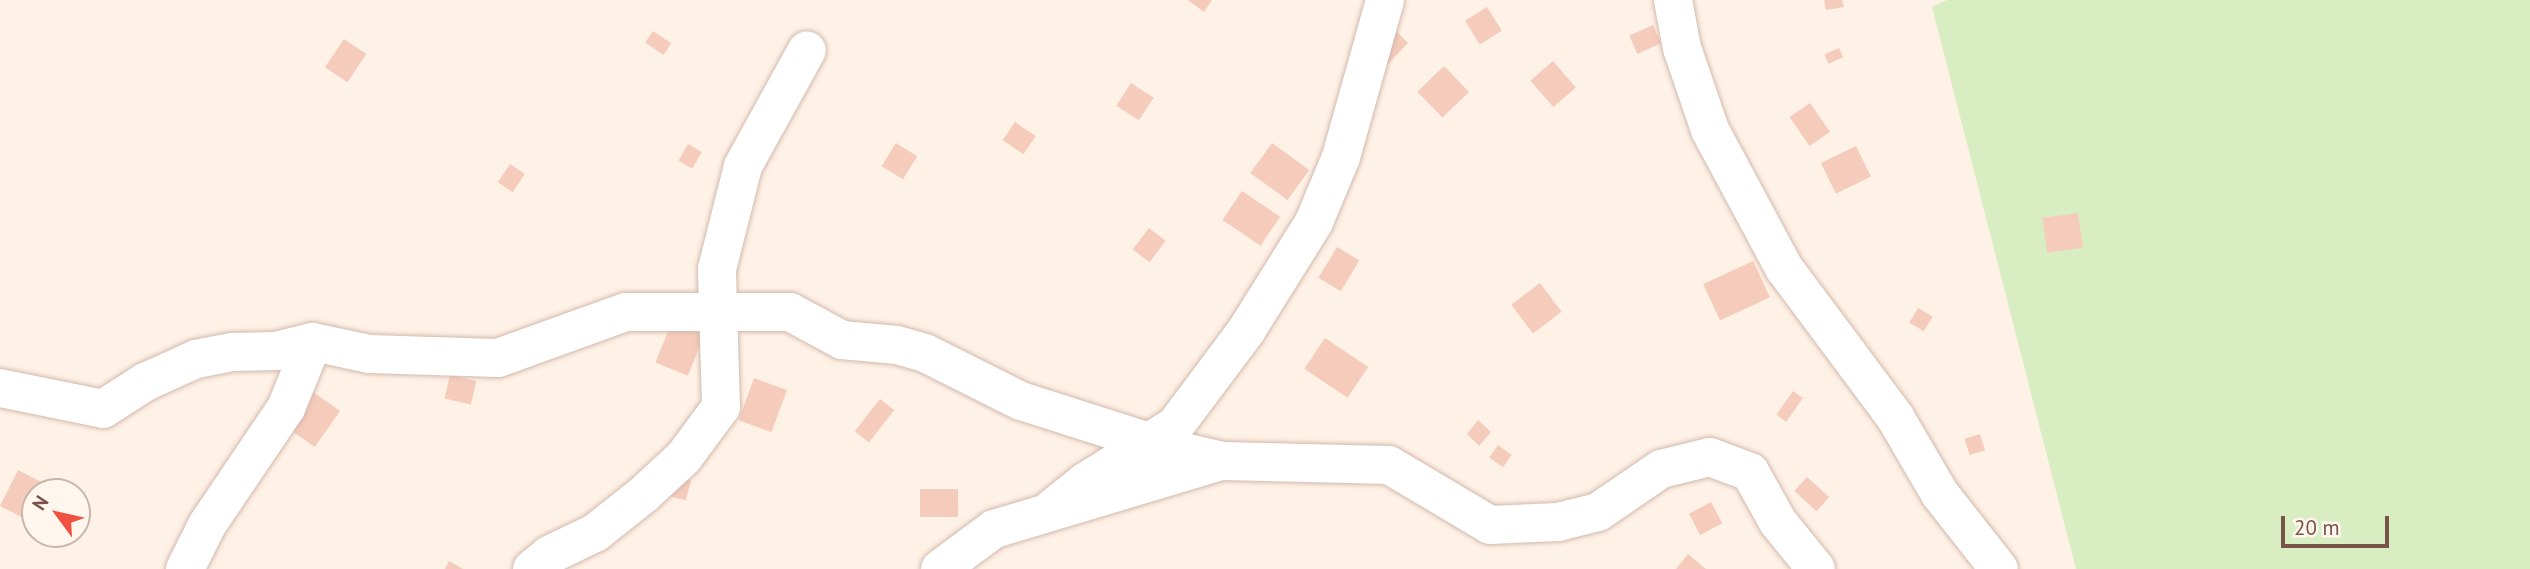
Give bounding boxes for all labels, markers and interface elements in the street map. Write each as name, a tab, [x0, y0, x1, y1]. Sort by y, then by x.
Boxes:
north arrow	[21, 478, 91, 548]
text: N	[27, 491, 54, 514]
scale bar	[2285, 503, 2394, 546]
text: 20 m	[2294, 514, 2340, 541]

